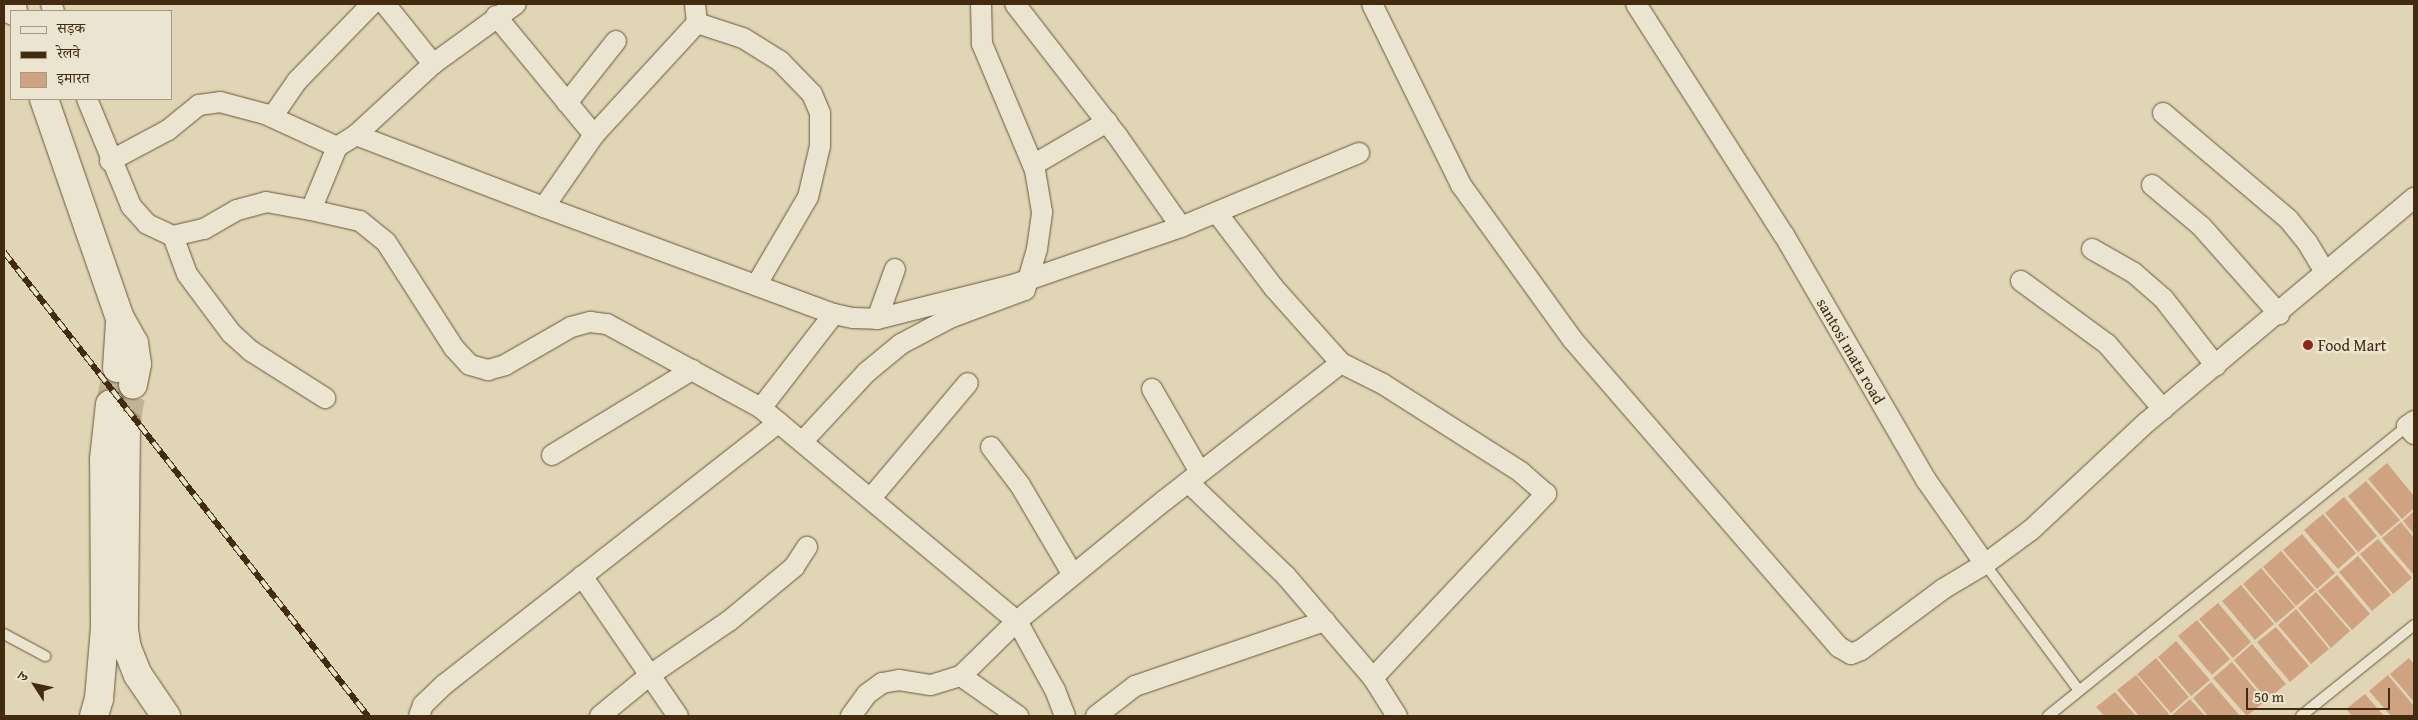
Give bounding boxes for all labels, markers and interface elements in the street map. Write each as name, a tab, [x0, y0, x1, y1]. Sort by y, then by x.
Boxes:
legend	[10, 10, 172, 100]
text: सड़क	[57, 17, 85, 38]
text: रेलवे	[57, 42, 80, 63]
text: इमारत	[57, 67, 90, 88]
street label: santosi mata road	[1813, 295, 1889, 407]
place label: Food Mart	[2318, 335, 2386, 355]
marker: Food Mart	[2302, 339, 2314, 351]
north arrow	[10, 660, 60, 710]
text: उ	[12, 668, 33, 685]
scale bar	[2248, 678, 2392, 710]
text: 50 m	[2254, 686, 2284, 707]

